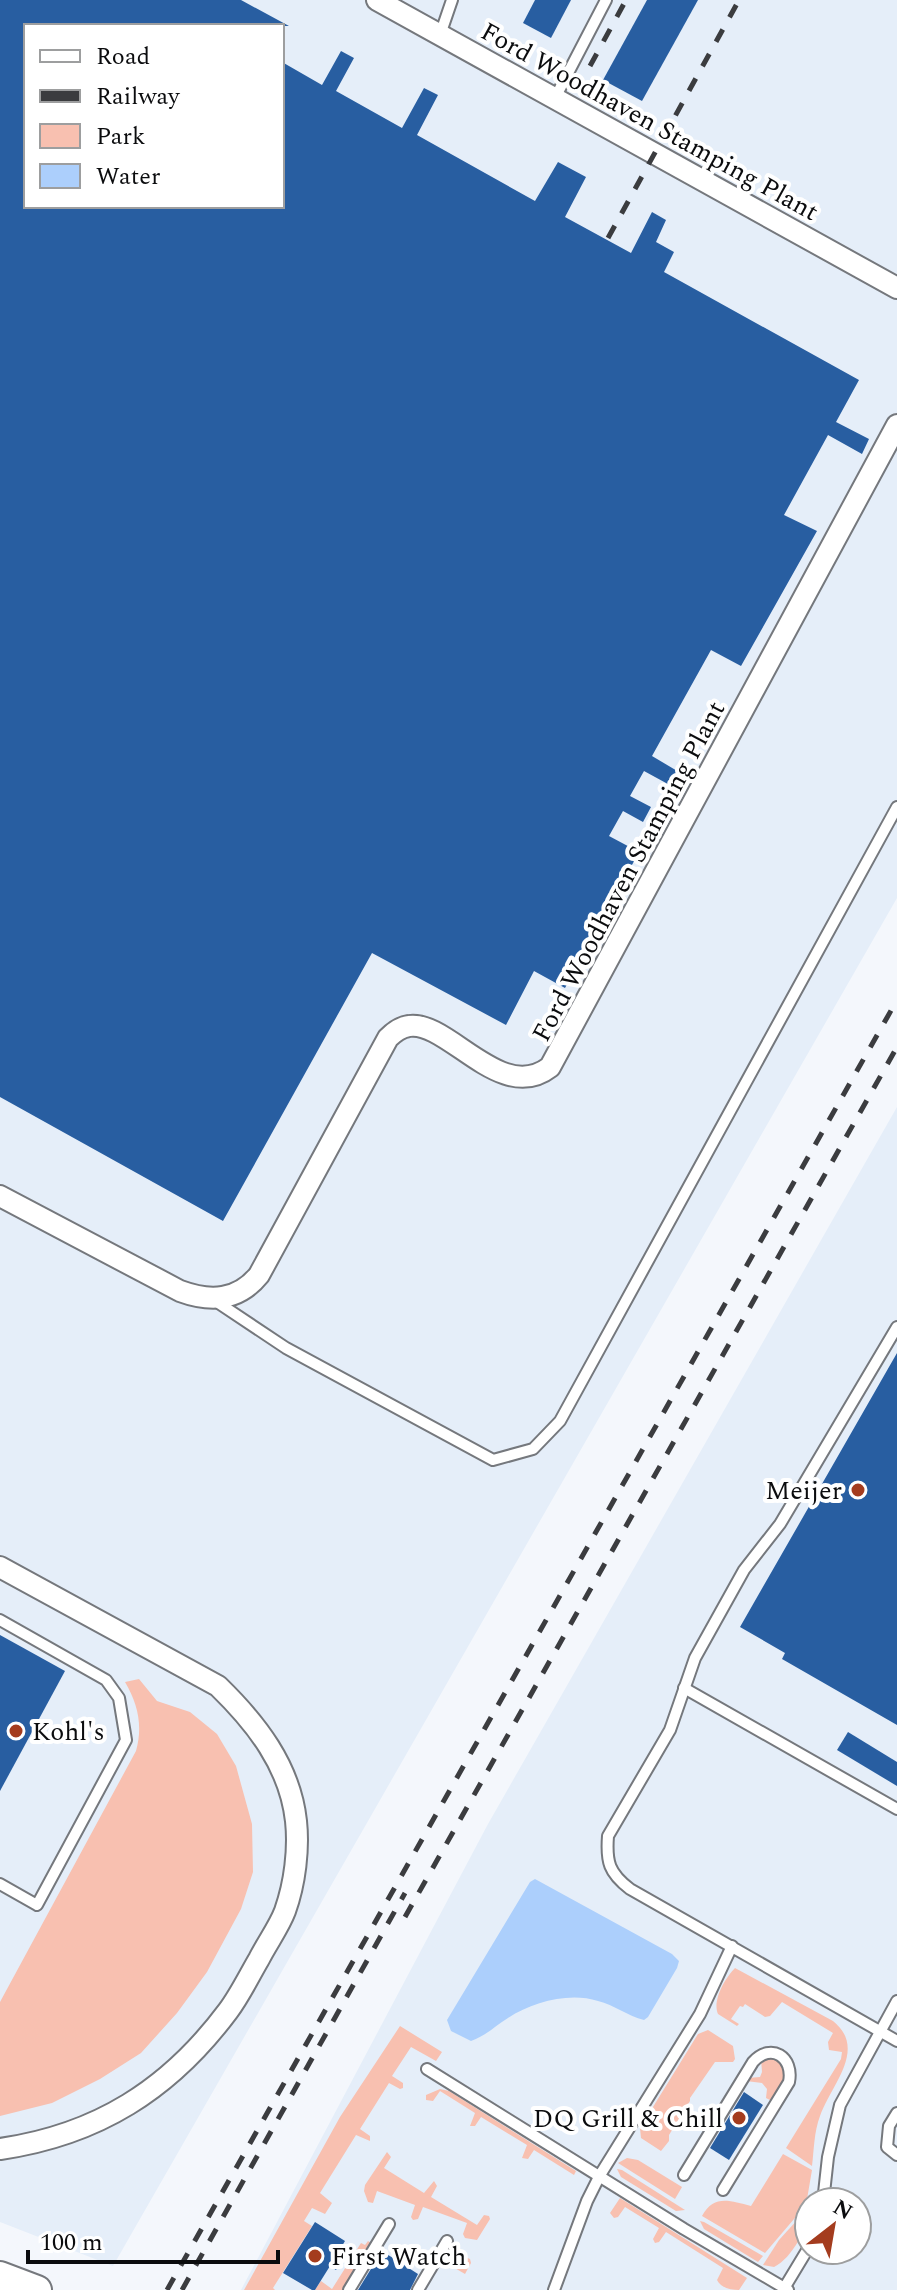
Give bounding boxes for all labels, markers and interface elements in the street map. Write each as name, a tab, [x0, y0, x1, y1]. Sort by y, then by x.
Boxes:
street label: Ford Woodhaven Stamping Plant	[473, 12, 826, 232]
legend	[24, 24, 284, 208]
text: Road	[96, 39, 150, 75]
text: Railway	[96, 79, 181, 115]
text: Park	[96, 119, 146, 155]
text: Water	[96, 159, 160, 195]
street label: Ford Woodhaven Stamping Plant	[522, 694, 736, 1049]
place label: Meijer	[765, 1471, 842, 1511]
marker: Meijer	[849, 1481, 867, 1499]
place label: Kohl's	[32, 1712, 105, 1752]
marker: Kohl's	[7, 1722, 25, 1740]
place label: DQ Grill & Chill	[533, 2099, 723, 2139]
marker: DQ Grill & Chill	[730, 2109, 748, 2127]
north arrow	[793, 2186, 873, 2266]
text: N	[826, 2191, 859, 2229]
scale bar	[28, 2214, 278, 2264]
text: 100 m	[40, 2225, 103, 2261]
place label: First Watch	[331, 2237, 466, 2277]
marker: First Watch	[306, 2247, 324, 2265]

